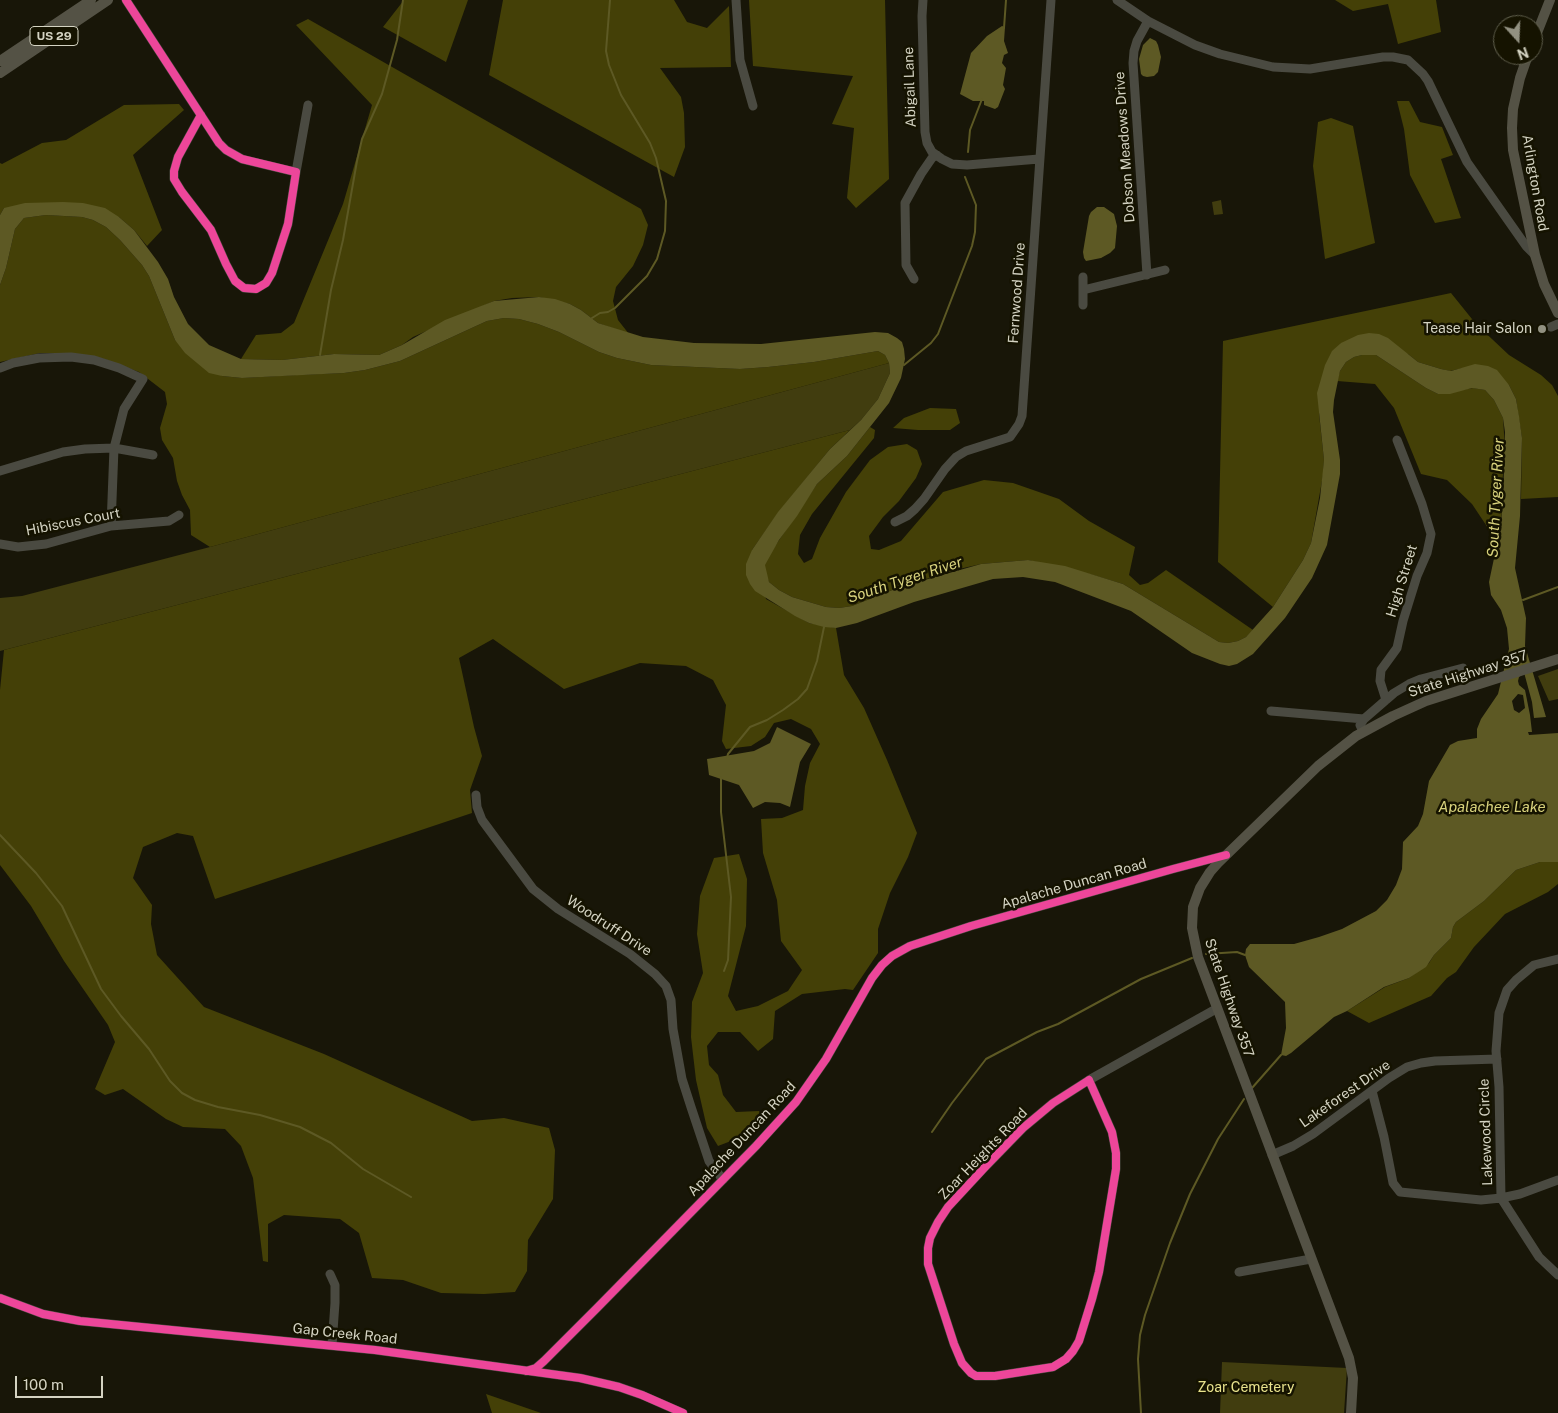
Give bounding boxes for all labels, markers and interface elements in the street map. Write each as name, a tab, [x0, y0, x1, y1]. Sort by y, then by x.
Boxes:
north arrow	[1493, 15, 1543, 65]
road number: US 29	[30, 27, 78, 46]
text: N	[1515, 44, 1531, 63]
street label: Abigail Lane	[900, 46, 920, 128]
street label: Dobson Meadows Drive	[1111, 71, 1139, 223]
street label: Arlington Road	[1518, 133, 1552, 233]
street label: Fernwood Drive	[1005, 242, 1029, 344]
place label: Tease Hair Salon	[1423, 321, 1532, 337]
marker: Tease Hair Salon	[1536, 323, 1548, 335]
water label: South Tyger River	[1484, 438, 1508, 558]
street label: Hibiscus Court	[24, 505, 122, 539]
street label: High Street	[1383, 543, 1421, 619]
water label: South Tyger River	[845, 553, 965, 607]
street label: State Highway 357	[1406, 647, 1530, 701]
water label: Apalachee Lake	[1438, 798, 1546, 816]
street label: Apalache Duncan Road	[999, 855, 1149, 913]
street label: Woodruff Drive	[563, 892, 655, 960]
street label: State Highway 357	[1201, 936, 1257, 1060]
street label: Lakeforest Drive	[1296, 1057, 1394, 1131]
street label: Apalache Duncan Road	[684, 1078, 800, 1200]
street label: Lakewood Circle	[1476, 1078, 1496, 1186]
street label: Zoar Heights Road	[935, 1105, 1031, 1203]
street label: Gap Creek Road	[292, 1320, 398, 1348]
scale bar	[18, 1366, 105, 1398]
text: 100 m	[23, 1376, 64, 1393]
park label: Zoar Cemetery	[1198, 1380, 1294, 1396]

